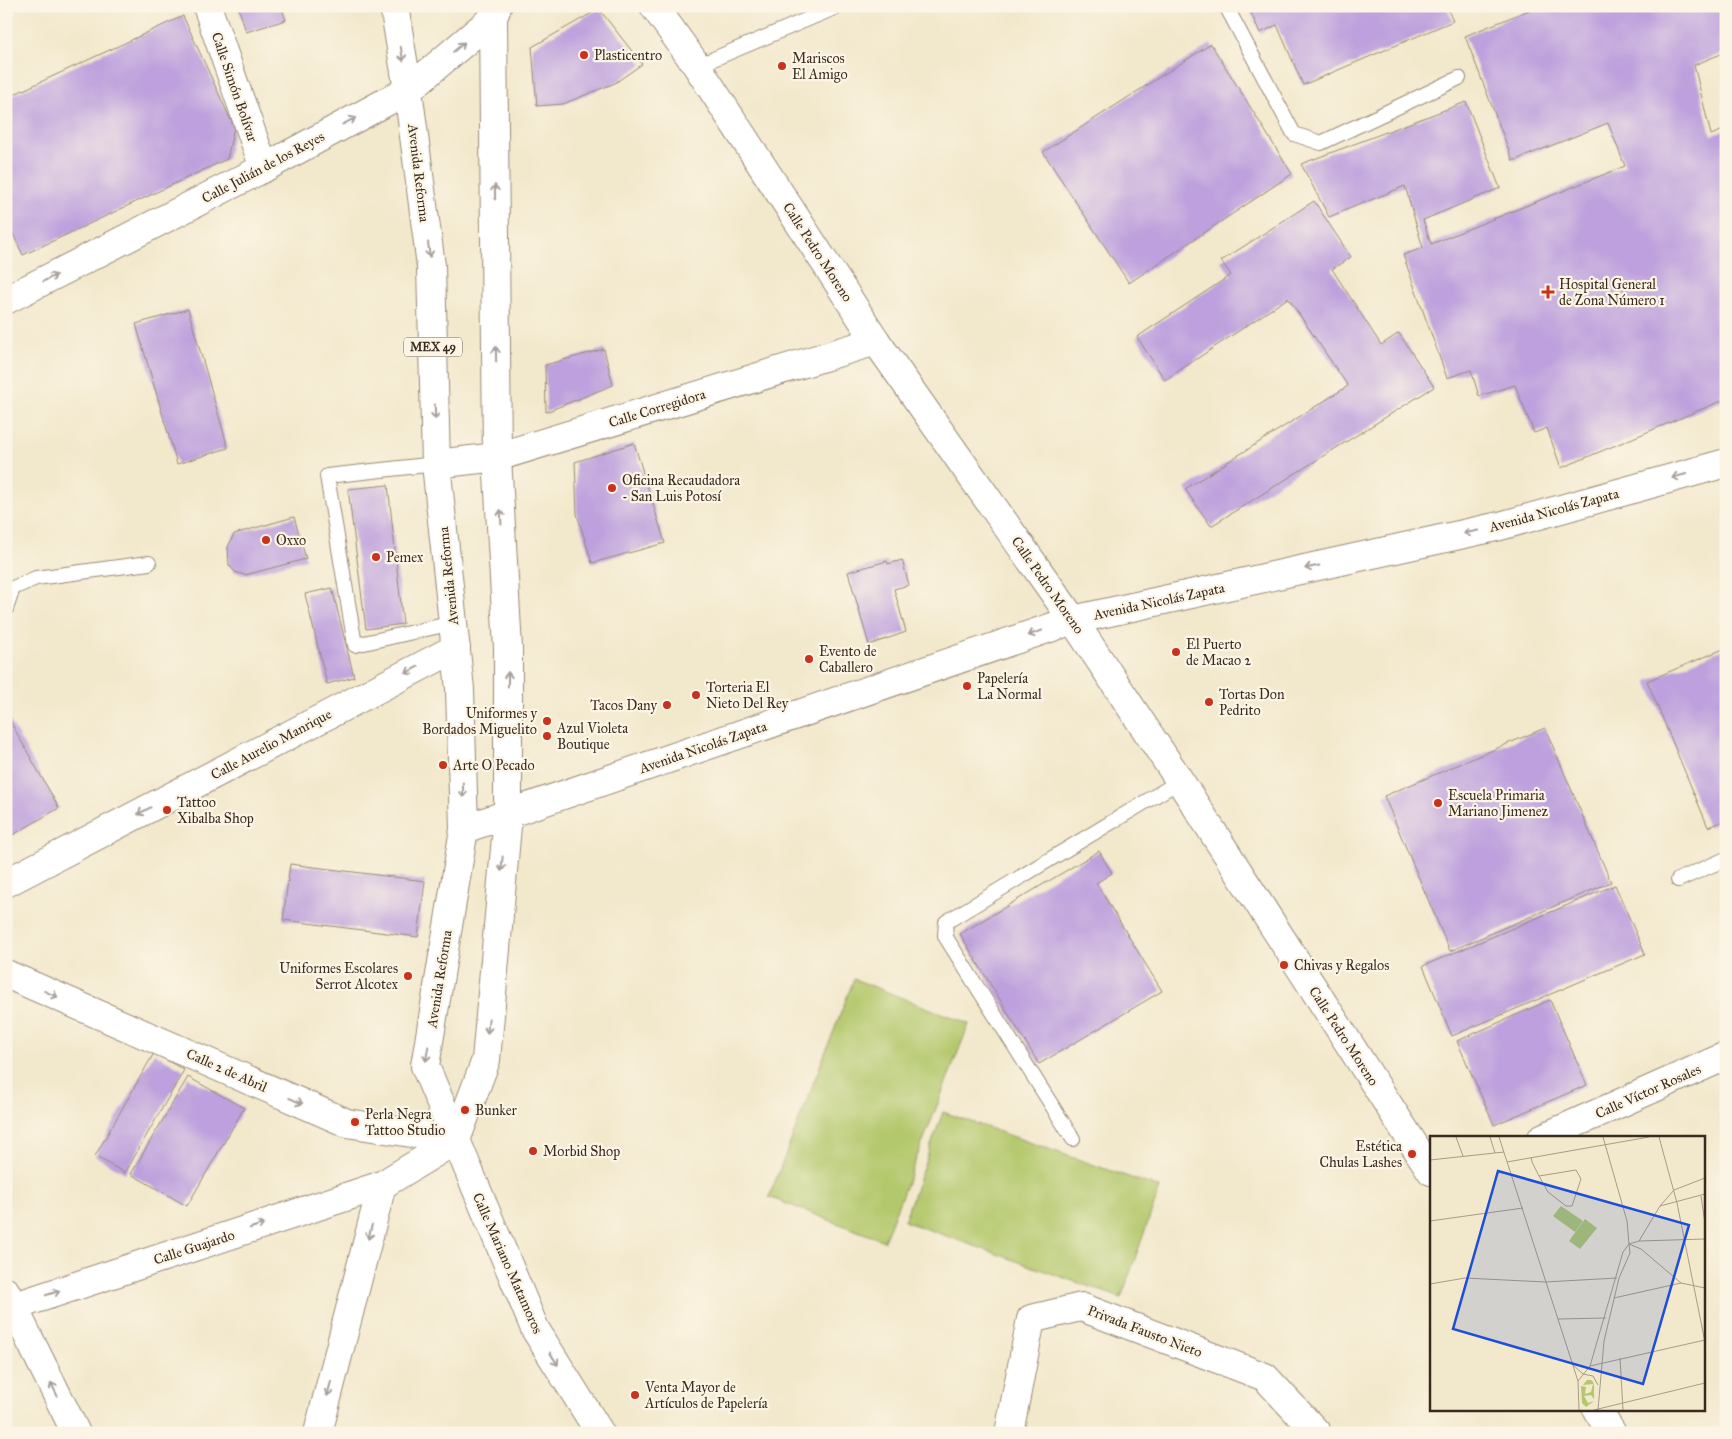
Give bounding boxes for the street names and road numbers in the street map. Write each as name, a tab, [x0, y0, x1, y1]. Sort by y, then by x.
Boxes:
street label: Calle Simón Bolívar	[208, 30, 262, 145]
street label: Avenida Reforma	[404, 122, 433, 223]
street label: Calle Julián de los Reyes	[199, 128, 328, 208]
street label: Calle Pedro Moreno	[779, 199, 856, 305]
road number: MEX 49	[404, 338, 462, 357]
street label: Calle Corregidora	[607, 386, 708, 431]
street label: Avenida Nicolás Zapata	[1487, 485, 1621, 536]
street label: Avenida Reforma	[435, 526, 462, 627]
street label: Calle Pedro Moreno	[1008, 533, 1087, 637]
street label: Avenida Nicolás Zapata	[1091, 579, 1226, 624]
street label: Calle Aurelio Manrique	[208, 705, 335, 784]
street label: Avenida Nicolás Zapata	[636, 718, 769, 778]
street label: Avenida Reforma	[423, 929, 456, 1030]
street label: Calle Pedro Moreno	[1305, 983, 1382, 1089]
street label: Calle 2 de Abril	[184, 1045, 270, 1096]
street label: Calle Víctor Rosales	[1593, 1061, 1704, 1122]
street label: Calle Mariano Matamoros	[469, 1190, 546, 1336]
street label: Calle Guajardo	[152, 1226, 237, 1269]
street label: Privada Fausto Nieto	[1085, 1302, 1205, 1361]

